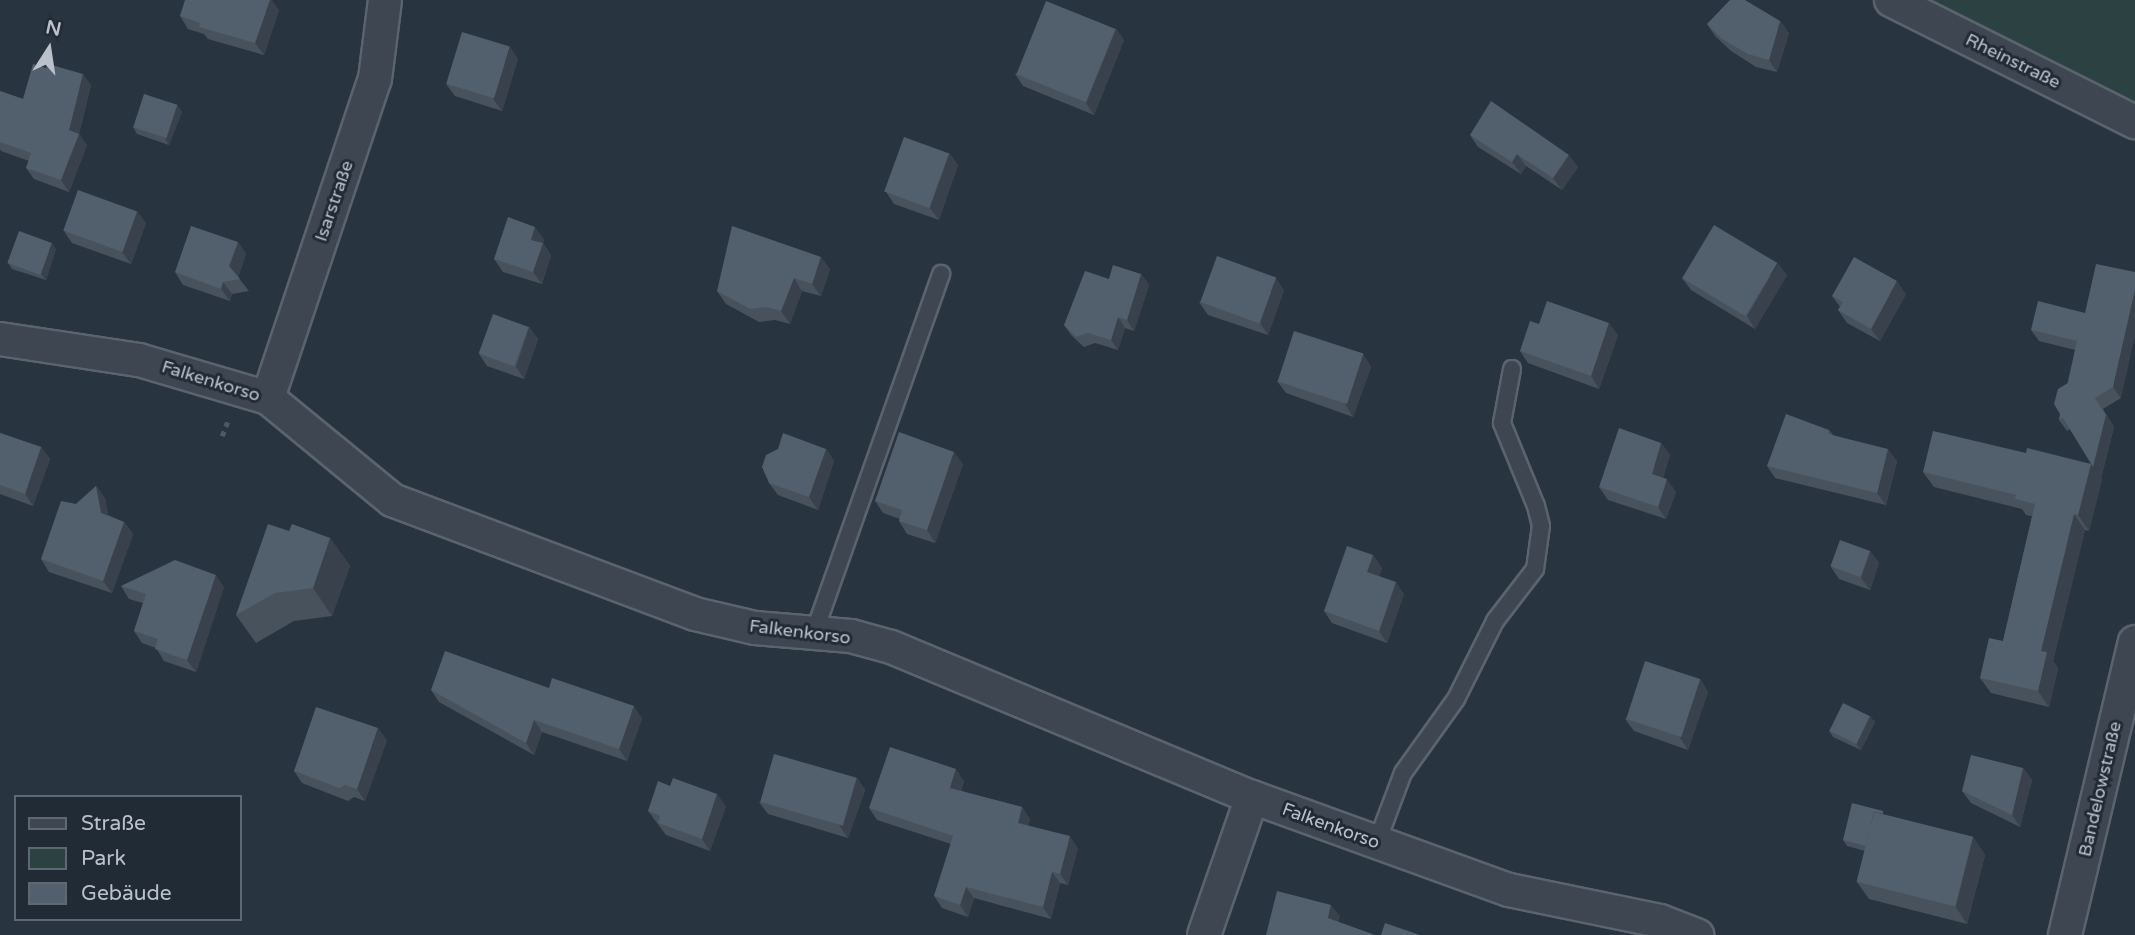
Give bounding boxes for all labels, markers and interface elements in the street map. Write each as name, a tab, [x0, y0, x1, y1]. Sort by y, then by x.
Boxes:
north arrow	[14, 14, 84, 84]
text: N	[44, 16, 63, 41]
street label: Rheinstraße	[1962, 29, 2064, 93]
street label: Isarstraße	[310, 158, 358, 244]
street label: Falkenkorso	[159, 356, 263, 406]
street label: Falkenkorso	[748, 615, 852, 649]
street label: Bandelowstraße	[2074, 719, 2126, 859]
legend	[14, 795, 242, 921]
street label: Falkenkorso	[1279, 798, 1383, 854]
text: Straße	[81, 811, 146, 836]
text: Park	[81, 846, 126, 871]
text: Gebäude	[81, 881, 172, 906]

